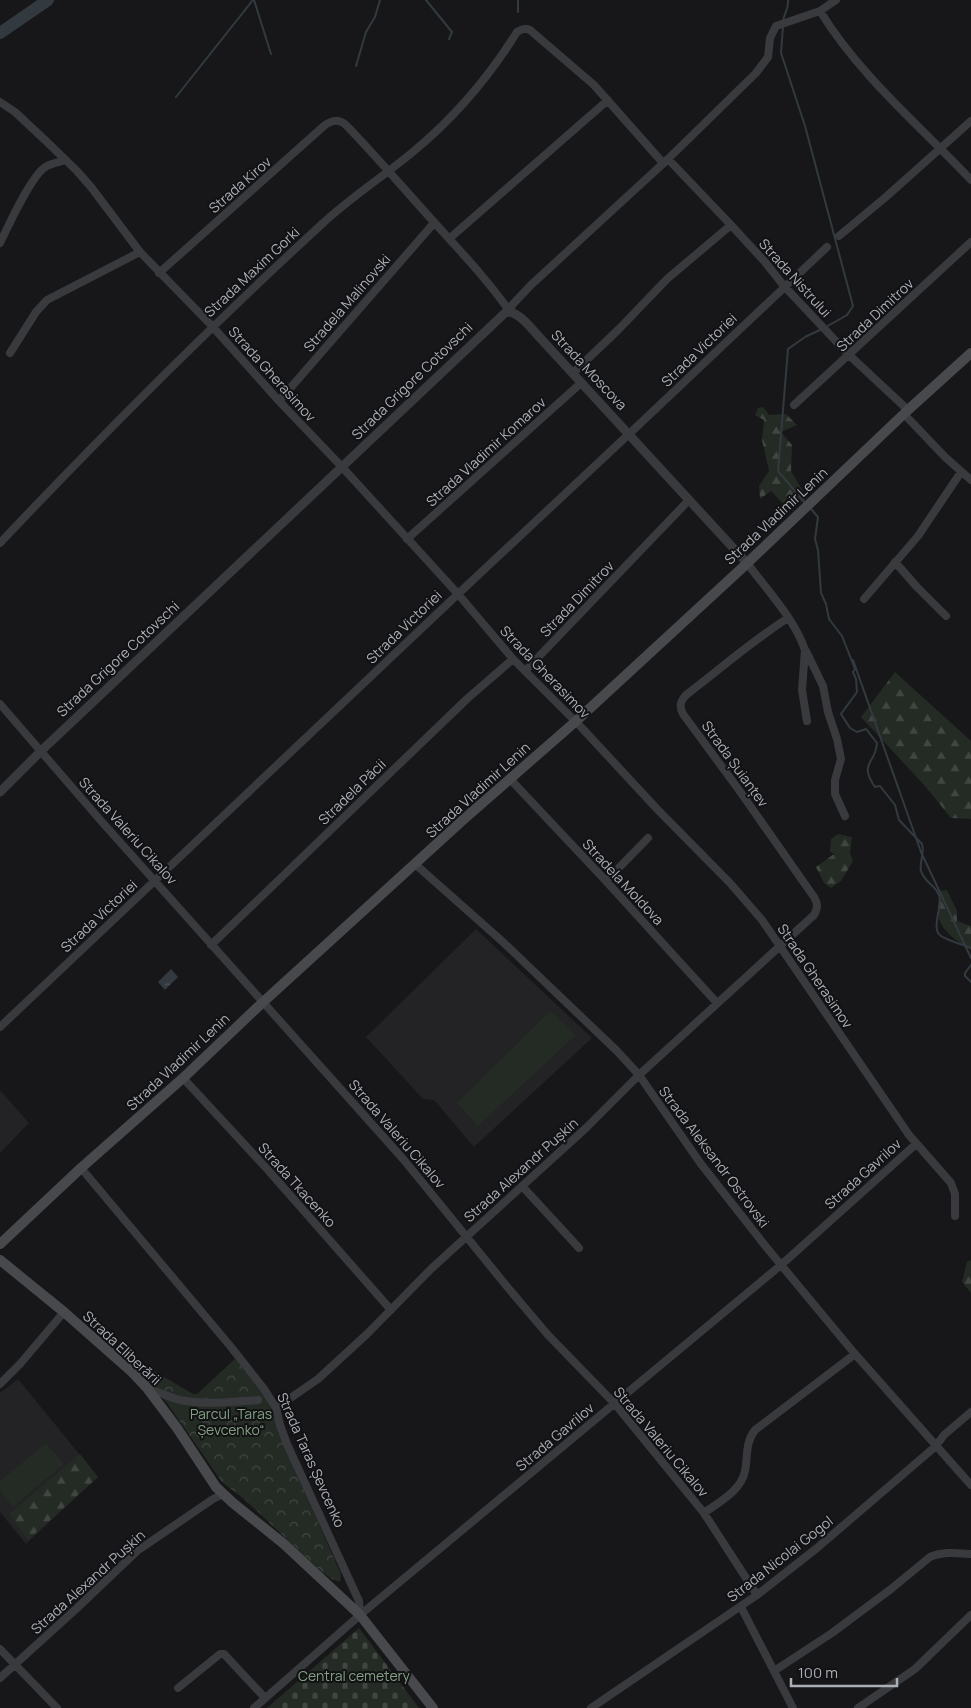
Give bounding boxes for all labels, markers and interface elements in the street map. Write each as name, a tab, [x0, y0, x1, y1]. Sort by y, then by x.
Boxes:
street label: Strada Kirov	[204, 152, 275, 217]
street label: Strada Maxim Gorki	[200, 222, 303, 321]
street label: Strada Nistrului	[755, 234, 836, 321]
street label: Stradela Malinovski	[299, 250, 394, 356]
street label: Strada Dimitrov	[832, 274, 917, 355]
street label: Strada Victoriei	[657, 309, 741, 391]
street label: Strada Grigore Cotovschi	[347, 318, 476, 444]
street label: Strada Gherasimov	[224, 322, 320, 425]
street label: Strada Moscova	[547, 326, 631, 414]
street label: Strada Vladimir Komarov	[422, 393, 550, 511]
street label: Strada Vladimir Lenin	[720, 463, 831, 568]
street label: Strada Dimitrov	[535, 556, 618, 641]
street label: Strada Victoriei	[362, 586, 446, 668]
street label: Strada Grigore Cotovschi	[52, 597, 183, 721]
street label: Strada Gherasimov	[496, 621, 595, 722]
street label: Strada Șuianțev	[698, 717, 773, 811]
street label: Strada Vladimir Lenin	[421, 738, 534, 842]
street label: Stradela Păcii	[314, 755, 390, 829]
street label: Strada Valeriu Cikalov	[75, 773, 182, 888]
street label: Stradela Moldova	[579, 835, 668, 929]
street label: Strada Victoriei	[56, 875, 141, 956]
street label: Strada Gherasimov	[773, 920, 857, 1032]
street label: Strada Vladimir Lenin	[122, 1009, 233, 1114]
street label: Strada Valeriu Cikalov	[345, 1075, 450, 1192]
street label: Strada Aleksandr Ostrovski	[655, 1082, 774, 1231]
street label: Strada Alexandr Pușkin	[459, 1113, 582, 1226]
street label: Strada Gavrilov	[820, 1134, 905, 1213]
street label: Strada Tkacenko	[254, 1138, 340, 1231]
street label: Strada Eliberării	[79, 1306, 166, 1389]
street label: Strada Valeriu Cikalov	[610, 1383, 713, 1501]
street label: Strada Taras Șevcenko	[273, 1389, 350, 1530]
street label: Strada Gavrilov	[511, 1398, 598, 1475]
park label: Parcul „Taras Șevcenko“	[190, 1404, 272, 1439]
street label: Strada Nicolai Gogol	[723, 1511, 837, 1606]
street label: Strada Alexandr Pușkin	[26, 1525, 149, 1638]
scale bar	[791, 1656, 897, 1688]
text: 100 m	[798, 1662, 838, 1683]
park label: Central cemetery	[298, 1666, 411, 1685]

